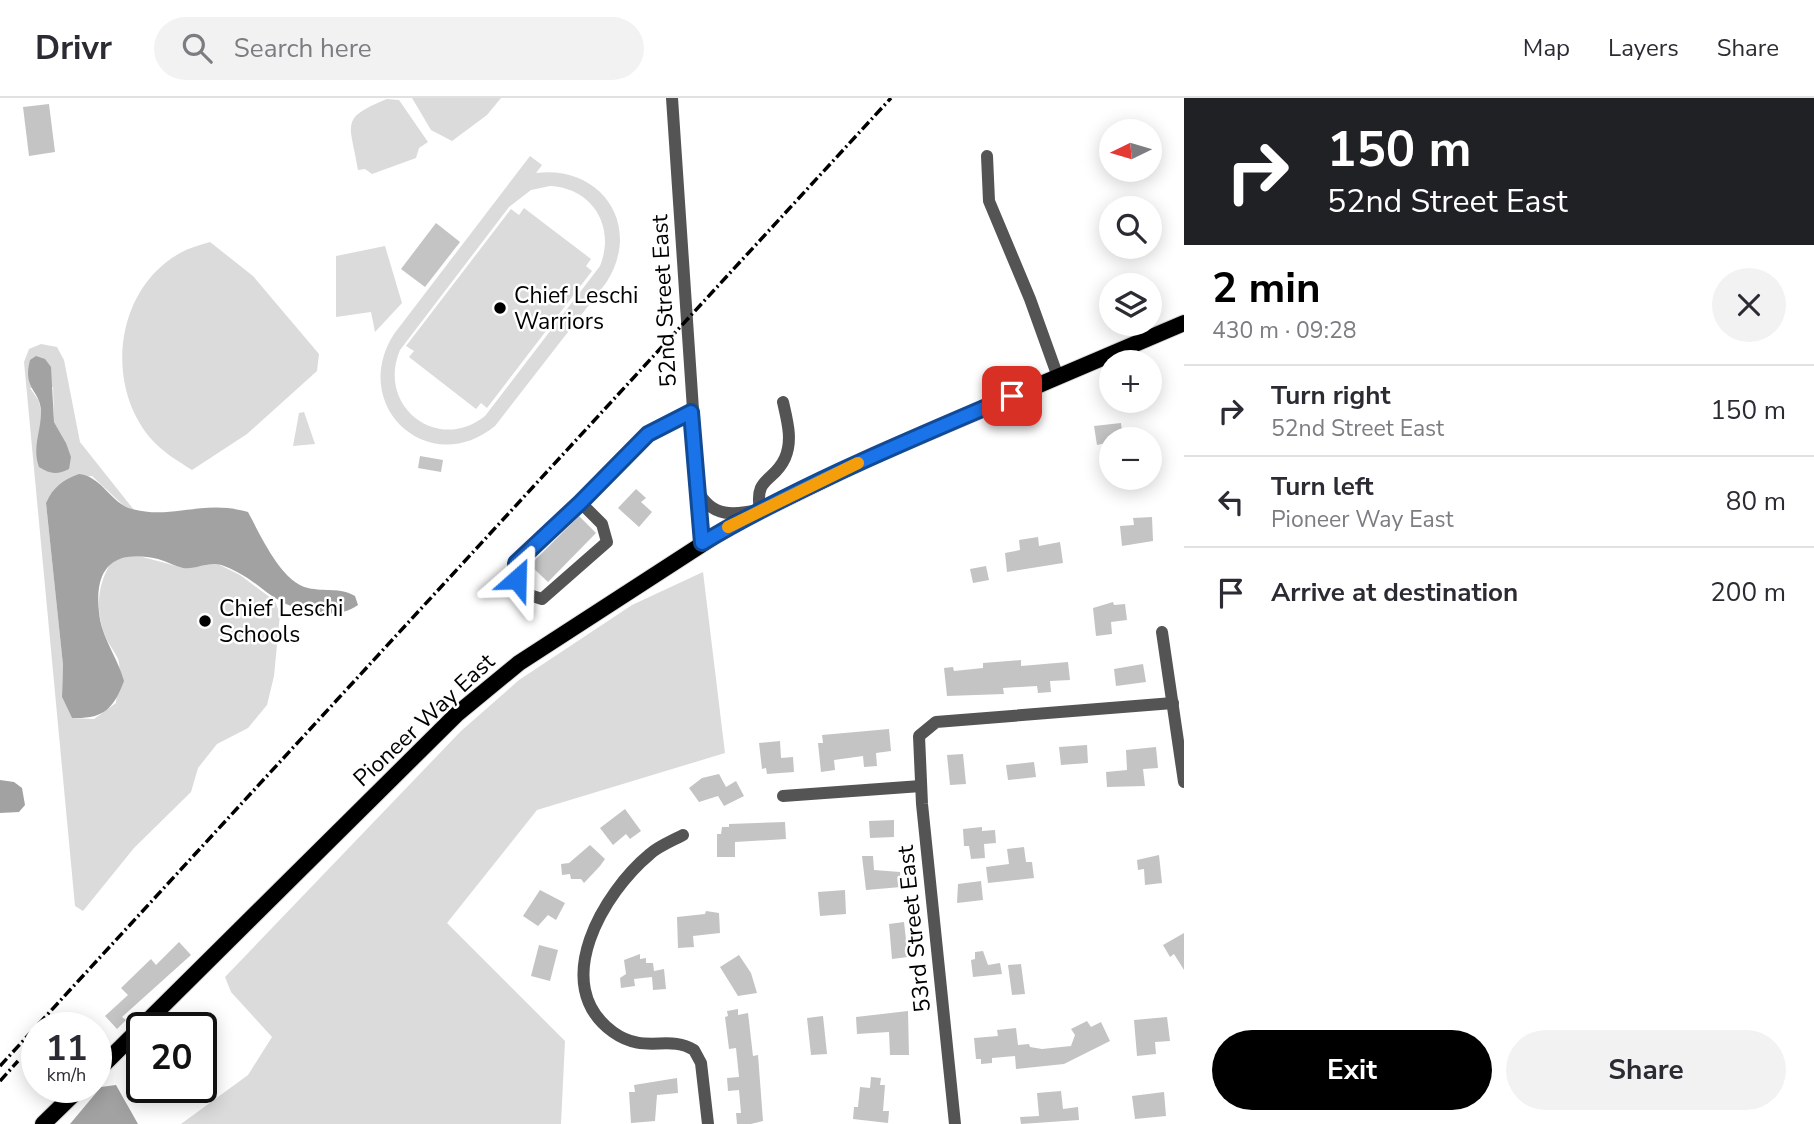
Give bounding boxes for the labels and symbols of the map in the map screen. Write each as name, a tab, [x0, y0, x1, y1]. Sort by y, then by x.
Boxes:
north arrow	[1099, 119, 1162, 182]
street label: 52nd Street East	[644, 213, 684, 388]
place label: Chief Leschi Warriors	[514, 280, 638, 337]
marker: Chief Leschi Warriors	[492, 300, 508, 316]
pin	[982, 366, 1042, 426]
position arrow	[480, 542, 554, 616]
place label: Chief Leschi Schools	[219, 593, 343, 650]
marker: Chief Leschi Schools	[197, 613, 213, 629]
street label: Pioneer Way East	[347, 646, 502, 794]
street label: 53rd Street East	[890, 843, 938, 1014]
speed limit sign: 20	[126, 1012, 217, 1103]

